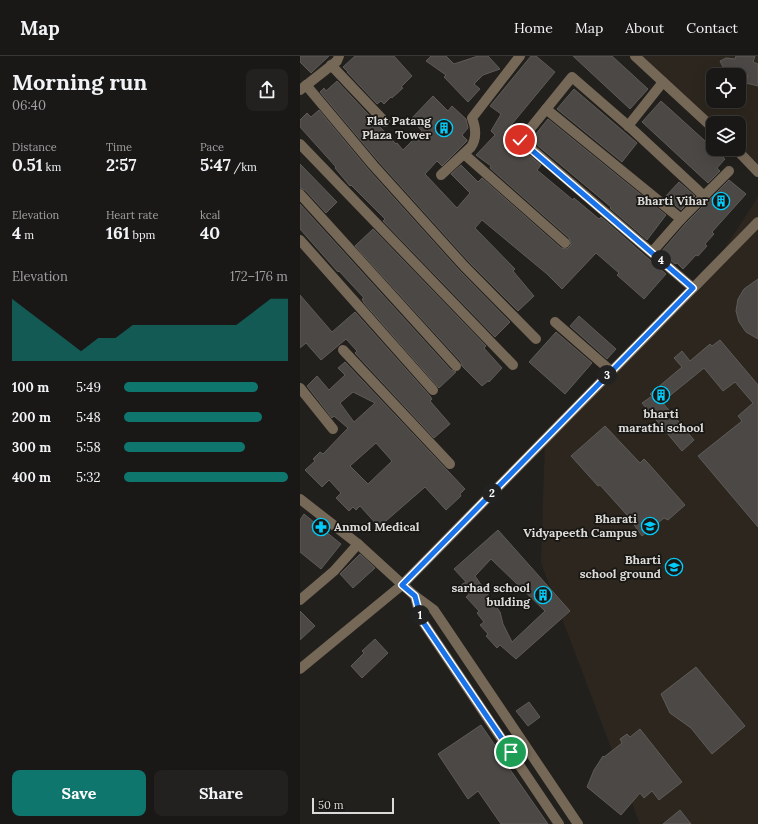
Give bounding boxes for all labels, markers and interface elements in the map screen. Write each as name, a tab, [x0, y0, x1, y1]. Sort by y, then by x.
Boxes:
text: Map	[20, 16, 60, 40]
text: Home	[514, 19, 553, 37]
text: Map	[575, 19, 603, 37]
text: About	[625, 19, 664, 37]
text: Contact	[686, 19, 738, 37]
text: Morning run	[12, 68, 147, 96]
map controls	[706, 68, 746, 156]
button: locate	[706, 68, 746, 108]
button: share	[246, 69, 288, 111]
text: 06:40	[12, 97, 46, 114]
place label: Flat Patang Plaza Tower	[362, 113, 432, 142]
button: layers	[706, 116, 746, 156]
building icon: Flat Patang Plaza Tower	[434, 118, 454, 138]
pin	[503, 123, 537, 157]
icon: check	[509, 129, 531, 151]
text: Distance	[12, 140, 57, 154]
text: Time	[106, 140, 132, 154]
text: Pace	[200, 140, 224, 154]
text: 0.51	[12, 154, 43, 176]
text: 2:57	[106, 154, 136, 176]
text: 5:47	[200, 154, 231, 176]
text: km	[43, 160, 61, 174]
text: /km	[231, 160, 257, 174]
building icon: Bharti Vihar	[711, 191, 731, 211]
place label: Bharti Vihar	[637, 193, 708, 208]
text: Elevation	[12, 208, 59, 222]
text: Heart rate	[106, 208, 158, 222]
text: kcal	[200, 208, 220, 222]
text: 4	[12, 222, 21, 244]
text: 161	[106, 222, 130, 244]
text: 40	[200, 222, 220, 244]
text: m	[21, 228, 34, 242]
text: bpm	[130, 228, 155, 242]
pin: 4	[651, 250, 671, 270]
text: 4	[658, 253, 664, 267]
text: Elevation	[12, 268, 68, 285]
text: 172–176 m	[230, 268, 288, 285]
pin: 3	[597, 365, 617, 385]
text: 3	[604, 368, 610, 382]
text: 100 m	[12, 379, 49, 396]
text: 5:49	[76, 379, 101, 396]
building icon: bharti marathi school	[651, 385, 671, 405]
place label: bharti marathi school	[618, 406, 704, 435]
text: 200 m	[12, 409, 51, 426]
text: 5:48	[76, 409, 101, 426]
text: 300 m	[12, 439, 51, 456]
text: 5:58	[76, 439, 101, 456]
text: 400 m	[12, 469, 51, 486]
text: 5:32	[76, 469, 101, 486]
pin: 2	[482, 483, 502, 503]
text: 2	[489, 486, 495, 500]
place label: Bharati Vidyapeeth Campus	[523, 511, 637, 540]
school or university icon: Bharati Vidyapeeth Campus	[640, 516, 660, 536]
pharmacy icon: Anmol Medical	[311, 517, 331, 537]
place label: Anmol Medical	[334, 519, 420, 534]
place label: Bharti school ground	[580, 552, 661, 581]
school or university icon: Bharti school ground	[664, 557, 684, 577]
place label: sarhad school bulding	[451, 580, 531, 609]
building icon: sarhad school bulding	[533, 585, 553, 605]
pin: 1	[410, 605, 430, 625]
text: 1	[418, 608, 422, 622]
pin	[494, 735, 528, 769]
icon: arrive	[500, 741, 522, 763]
button: Save	[12, 770, 146, 816]
button: Share	[154, 770, 288, 816]
scale bar	[312, 796, 394, 815]
text: 50 m	[318, 798, 344, 812]

